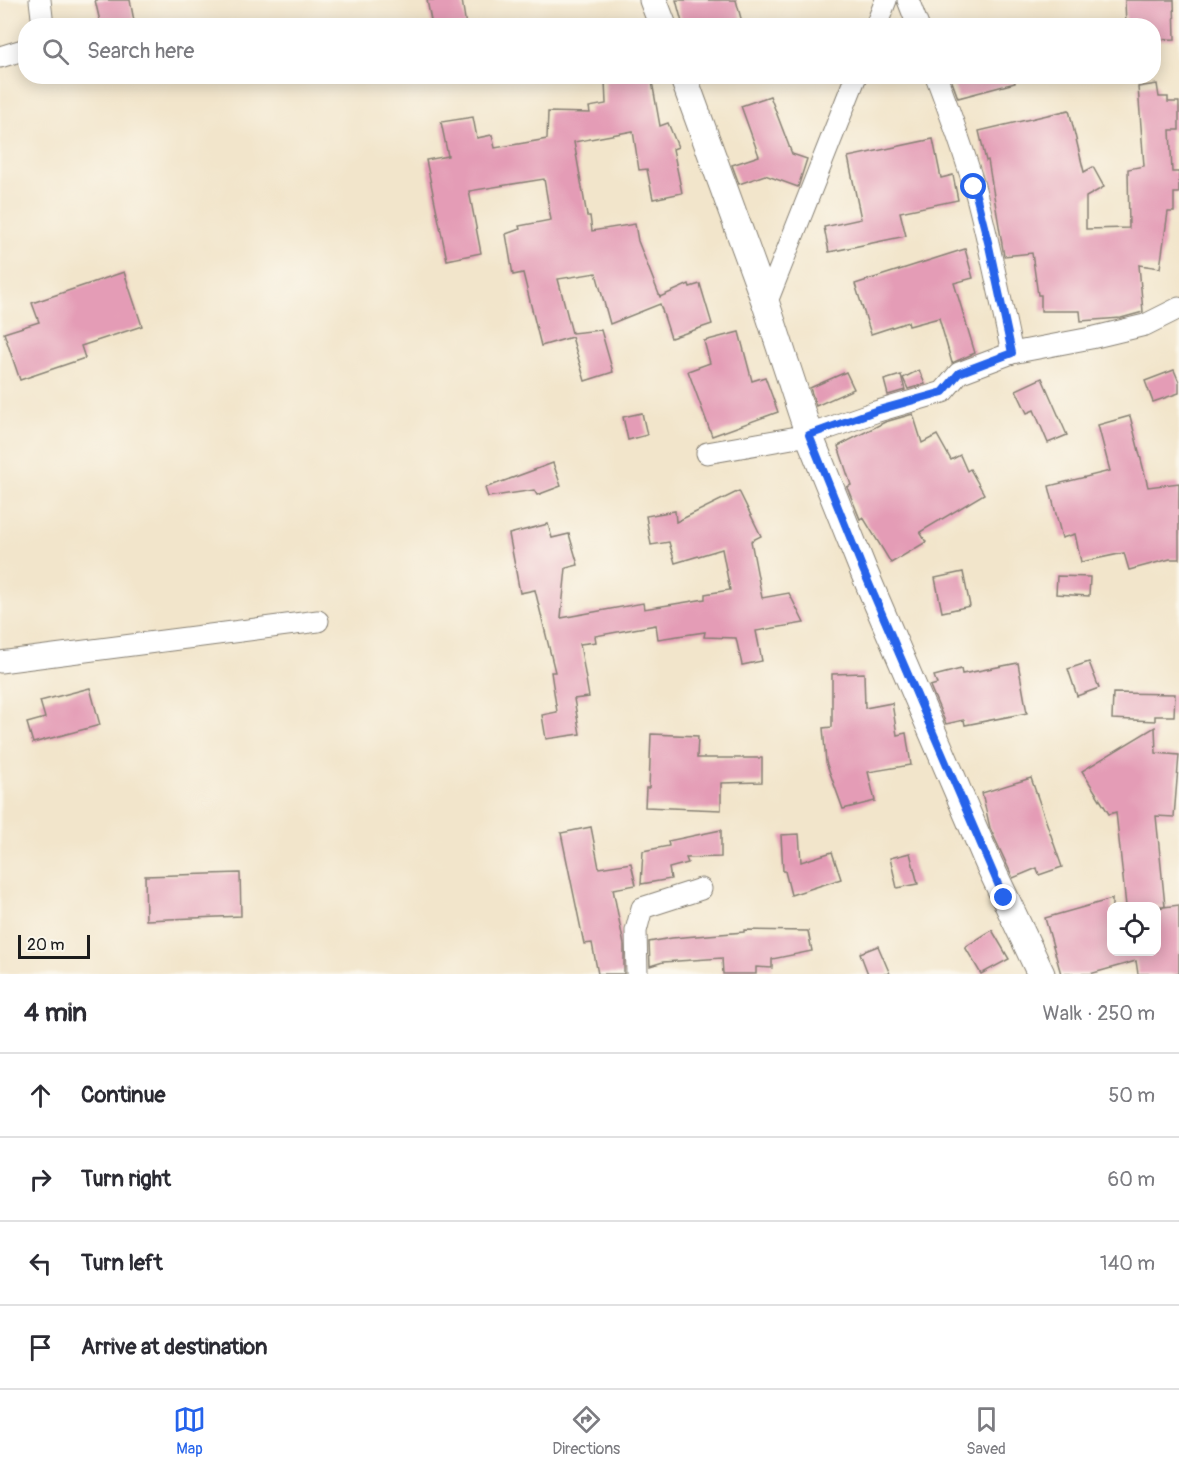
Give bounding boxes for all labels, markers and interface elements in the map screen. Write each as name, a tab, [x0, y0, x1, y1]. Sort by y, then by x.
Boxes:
search box	[18, 18, 1161, 84]
icon: search	[39, 35, 72, 68]
text: Search here	[87, 37, 194, 65]
route start	[960, 173, 986, 199]
route end	[990, 884, 1016, 910]
map controls	[1107, 902, 1161, 956]
button: locate	[1107, 902, 1161, 956]
scale bar	[18, 932, 90, 960]
text: 20 m	[27, 935, 65, 955]
text: 4 min	[24, 997, 87, 1029]
text: Walk · 250 m	[1043, 1001, 1155, 1026]
icon: ahead	[24, 1079, 57, 1112]
text: Continue	[81, 1081, 165, 1109]
text: 50 m	[1108, 1083, 1155, 1108]
icon: right	[24, 1163, 57, 1196]
text: Turn right	[81, 1165, 171, 1193]
text: 60 m	[1108, 1167, 1155, 1192]
icon: left	[24, 1247, 57, 1280]
text: Turn left	[81, 1249, 163, 1277]
text: 140 m	[1100, 1251, 1155, 1276]
icon: arrive	[24, 1331, 57, 1364]
text: Arrive at destination	[81, 1333, 267, 1361]
tab: Map	[173, 1403, 206, 1459]
tab: Directions	[552, 1403, 620, 1459]
tab: Saved	[966, 1403, 1006, 1459]

